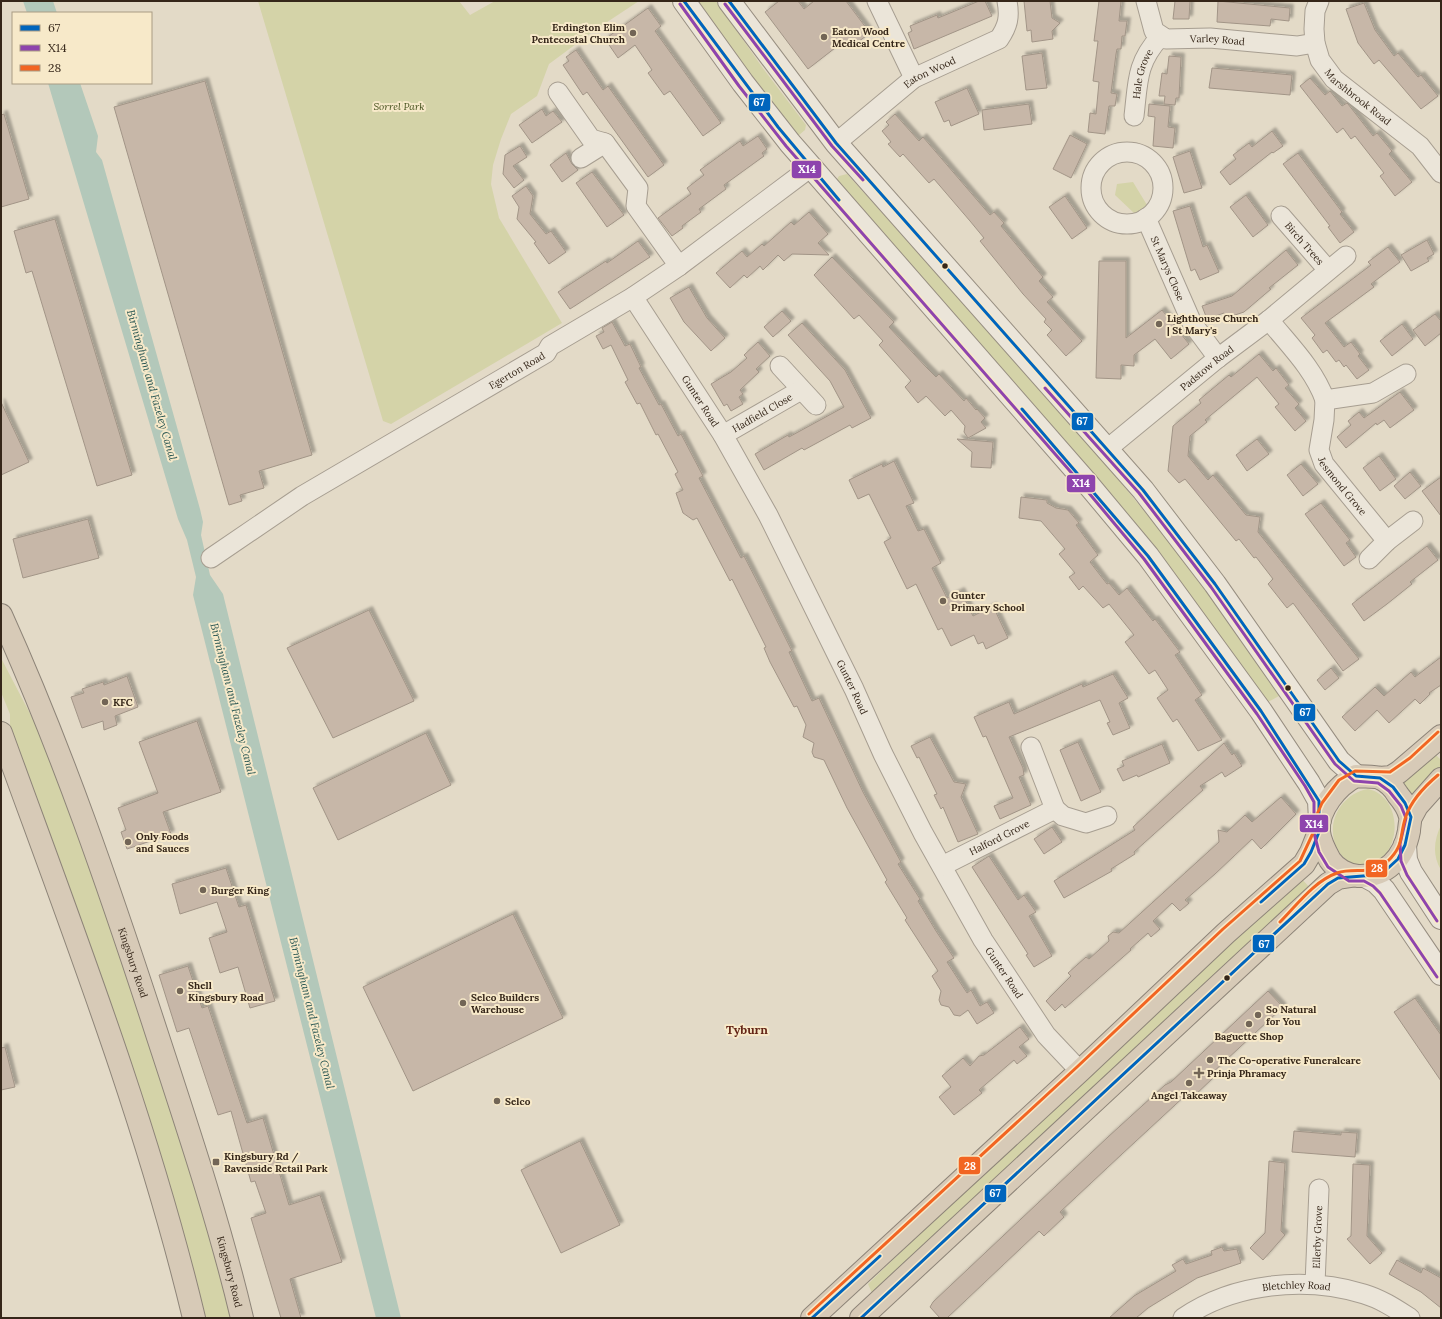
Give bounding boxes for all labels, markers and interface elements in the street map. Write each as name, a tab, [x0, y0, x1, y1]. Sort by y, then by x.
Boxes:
legend	[12, 12, 152, 84]
text: 67	[48, 20, 61, 35]
place label: Erdington Elim Pentecostal Church	[531, 21, 626, 46]
place label: Eaton Wood Medical Centre	[832, 25, 906, 50]
marker: Erdington Elim Pentecostal Church	[628, 28, 638, 38]
marker: Eaton Wood Medical Centre	[819, 32, 829, 42]
street label: Varley Road	[1189, 32, 1245, 48]
text: X14	[48, 40, 67, 55]
street label: Hale Grove	[1130, 46, 1156, 100]
street label: Eaton Wood	[901, 54, 958, 91]
text: 28	[48, 60, 61, 75]
street label: Marshbrook Road	[1322, 66, 1394, 128]
line badge: 67	[748, 93, 771, 112]
text: 67	[753, 95, 765, 109]
park label: Sorrel Park	[373, 100, 425, 113]
line badge: X14	[791, 160, 822, 179]
text: X14	[798, 162, 816, 176]
street label: Birch Trees	[1282, 219, 1327, 268]
street label: St Marys Close	[1148, 234, 1188, 303]
unlabelled marker	[940, 261, 950, 271]
water label: Birmingham and Fazeley Canal	[124, 308, 180, 462]
place label: Lighthouse Church | St Mary's	[1167, 312, 1259, 337]
marker: Lighthouse Church | St Mary's	[1154, 319, 1164, 329]
street label: Padstow Road	[1177, 343, 1236, 394]
street label: Egerton Road	[486, 349, 548, 392]
street label: Gunter Road	[679, 373, 722, 429]
street label: Hadfield Close	[730, 390, 795, 435]
line badge: 67	[1071, 412, 1094, 431]
text: 67	[1076, 414, 1088, 428]
street label: Jesmond Grove	[1315, 454, 1370, 519]
line badge: X14	[1066, 474, 1096, 493]
text: X14	[1072, 476, 1090, 490]
place label: Gunter Primary School	[951, 589, 1025, 614]
marker: Gunter Primary School	[938, 596, 948, 606]
water label: Birmingham and Fazeley Canal	[207, 622, 259, 776]
street label: Gunter Road	[833, 657, 870, 716]
unlabelled marker	[1283, 683, 1293, 693]
place label: KFC	[113, 696, 133, 709]
marker: KFC	[100, 697, 110, 707]
line badge: 67	[1293, 703, 1316, 722]
text: 67	[1299, 705, 1311, 719]
line badge: X14	[1299, 814, 1329, 833]
street label: Halford Grove	[967, 817, 1032, 858]
text: X14	[1305, 817, 1323, 831]
place label: Only Foods and Sauces	[136, 830, 189, 855]
marker: Only Foods and Sauces	[123, 837, 133, 847]
line badge: 28	[1365, 859, 1388, 878]
text: 28	[1371, 861, 1383, 875]
place label: Burger King	[211, 884, 270, 897]
marker: Burger King	[198, 885, 208, 895]
street label: Kingsbury Road	[115, 926, 151, 999]
line badge: 67	[1252, 934, 1275, 953]
water label: Birmingham and Fazeley Canal	[286, 936, 338, 1090]
text: 67	[1258, 937, 1270, 951]
street label: Gunter Road	[982, 945, 1026, 1001]
unlabelled marker	[1222, 973, 1232, 983]
place label: Shell Kingsbury Road	[188, 979, 264, 1004]
marker: Shell Kingsbury Road	[175, 986, 185, 996]
place label: Selco Builders Warehouse	[471, 991, 539, 1016]
marker: Selco Builders Warehouse	[458, 998, 468, 1008]
place label: So Natural for You	[1266, 1003, 1316, 1028]
marker: So Natural for You	[1253, 1010, 1263, 1020]
marker: Baguette Shop	[1244, 1019, 1254, 1029]
district label: Tyburn	[726, 1022, 768, 1037]
place label: Baguette Shop	[1214, 1030, 1284, 1043]
place label: The Co-operative Funeralcare	[1218, 1054, 1361, 1067]
marker: The Co-operative Funeralcare	[1205, 1055, 1215, 1065]
place label: Prinja Phramacy	[1207, 1067, 1287, 1080]
marker: Prinja Phramacy	[1194, 1068, 1204, 1078]
marker: Angel Takeaway	[1184, 1078, 1194, 1088]
place label: Angel Takeaway	[1151, 1089, 1227, 1102]
place label: Selco	[505, 1095, 531, 1108]
marker: Selco	[492, 1096, 502, 1106]
place label: Kingsbury Rd / Ravenside Retail Park	[224, 1150, 328, 1175]
line badge: 28	[958, 1156, 981, 1175]
marker: Kingsbury Rd / Ravenside Retail Park	[211, 1157, 221, 1167]
text: 28	[964, 1159, 976, 1173]
line badge: 67	[984, 1184, 1007, 1203]
text: 67	[989, 1186, 1001, 1200]
street label: Ellerby Grove	[1310, 1205, 1325, 1269]
street label: Kingsbury Road	[214, 1235, 245, 1309]
street label: Bletchley Road	[1261, 1278, 1332, 1294]

